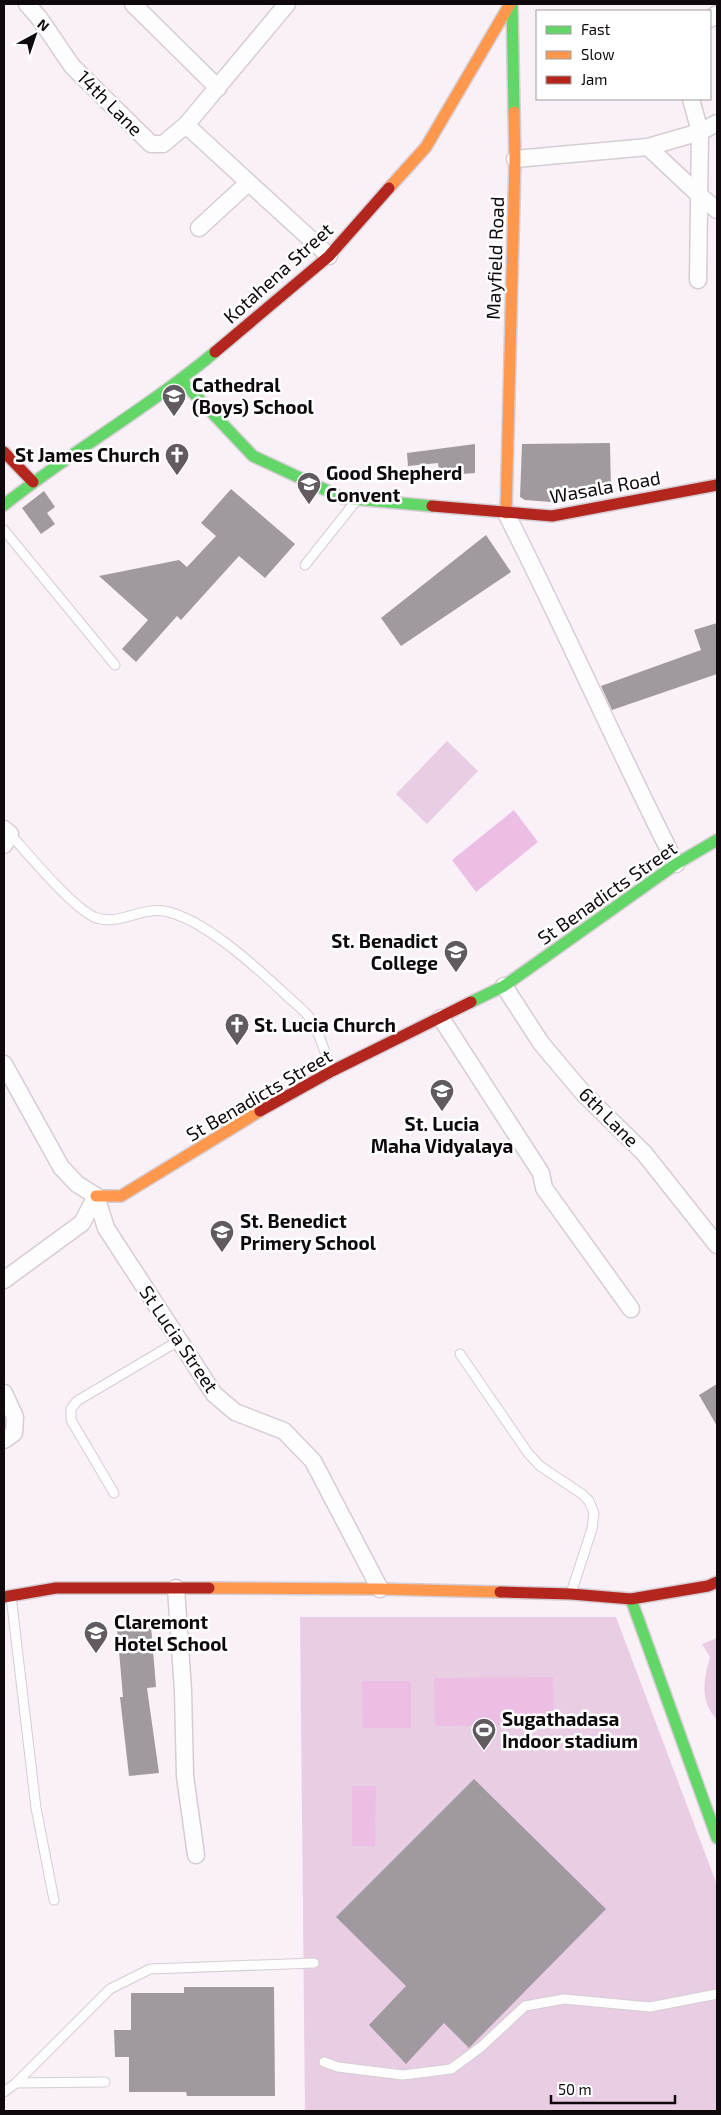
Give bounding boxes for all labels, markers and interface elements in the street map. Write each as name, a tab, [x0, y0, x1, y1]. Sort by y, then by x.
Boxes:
north arrow	[10, 10, 60, 60]
legend	[536, 10, 711, 100]
text: N	[34, 15, 53, 34]
text: Fast	[581, 20, 611, 38]
text: Slow	[581, 45, 615, 63]
street label: 14th Lane	[73, 65, 148, 140]
text: Jam	[581, 70, 607, 88]
street label: Mayfield Road	[481, 196, 508, 320]
street label: Kotahena Street	[218, 218, 337, 328]
place label: Cathedral (Boys) School	[192, 373, 315, 419]
school or university icon: Cathedral (Boys) School	[161, 383, 187, 417]
church icon: St James Church	[164, 442, 190, 476]
place label: St James Church	[15, 443, 160, 466]
place label: Good Shepherd Convent	[326, 461, 462, 506]
street label: Wasala Road	[548, 465, 662, 508]
school or university icon: Good Shepherd Convent	[296, 471, 322, 505]
street label: St Benadicts Street	[533, 836, 681, 949]
place label: St. Benadict College	[331, 929, 438, 974]
school or university icon: St. Benadict College	[443, 939, 469, 973]
church icon: St. Lucia Church	[224, 1012, 250, 1046]
place label: St. Lucia Church	[254, 1013, 396, 1036]
street label: St Benadicts Street	[182, 1044, 336, 1146]
school or university icon: St. Lucia Maha Vidyalaya	[429, 1078, 455, 1112]
street label: 6th Lane	[575, 1082, 644, 1151]
place label: St. Lucia Maha Vidyalaya	[371, 1112, 513, 1158]
place label: St. Benedict Primery School	[240, 1209, 377, 1255]
school or university icon: St. Benedict Primery School	[209, 1219, 235, 1253]
street label: St Lucia Street	[135, 1281, 224, 1397]
place label: Claremont Hotel School	[114, 1610, 228, 1655]
school or university icon: Claremont Hotel School	[83, 1620, 109, 1654]
place label: Sugathadasa Indoor stadium	[502, 1707, 638, 1752]
sports icon: Sugathadasa Indoor stadium	[471, 1717, 497, 1751]
scale bar	[551, 2072, 675, 2104]
text: 50 m	[558, 2080, 592, 2098]

